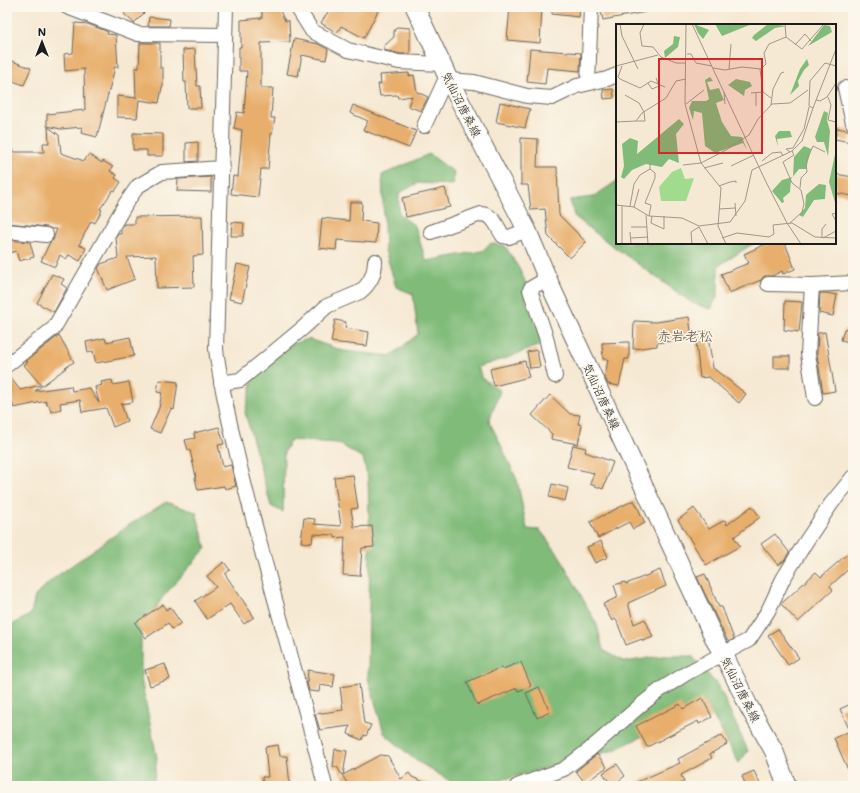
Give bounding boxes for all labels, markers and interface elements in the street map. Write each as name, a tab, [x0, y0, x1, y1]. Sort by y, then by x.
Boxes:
north arrow	[22, 22, 62, 62]
text: N	[38, 24, 46, 39]
inset map	[616, 24, 836, 244]
street label: 気仙沼唐桑線	[439, 68, 485, 140]
district label: 赤岩老松	[657, 326, 713, 345]
street label: 気仙沼唐桑線	[580, 360, 624, 432]
street label: 気仙沼唐桑線	[718, 653, 764, 725]

